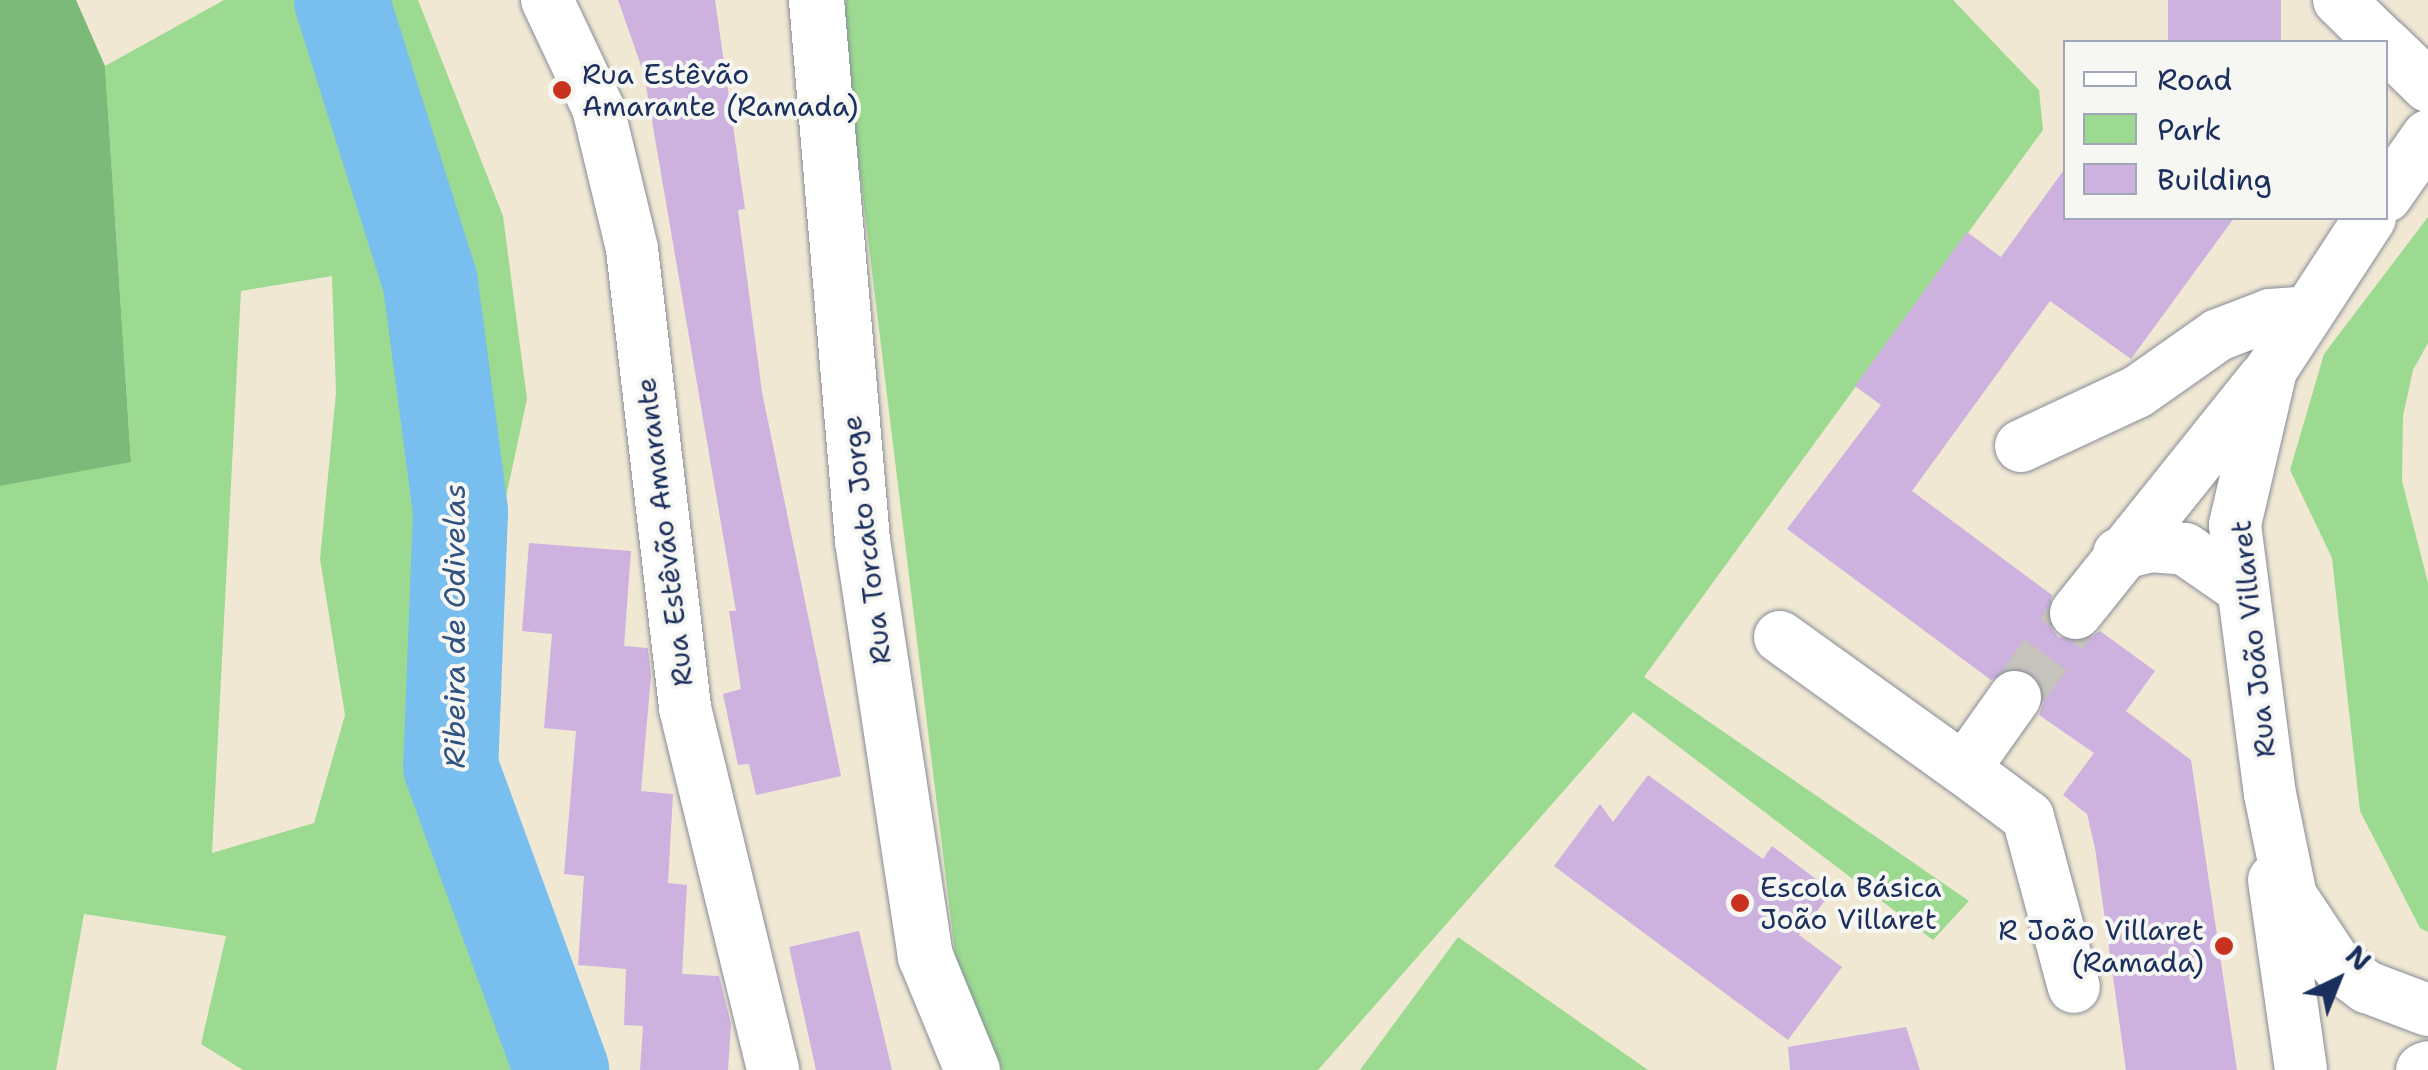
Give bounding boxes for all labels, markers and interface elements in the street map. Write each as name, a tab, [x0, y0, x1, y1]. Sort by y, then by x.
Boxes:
legend	[2063, 40, 2388, 220]
place label: Rua Estêvão Amarante (Ramada)	[582, 57, 859, 123]
text: Road	[2157, 59, 2232, 100]
marker: Rua Estêvão Amarante (Ramada)	[551, 79, 573, 101]
text: Park	[2157, 109, 2221, 150]
text: Building	[2157, 159, 2272, 200]
street label: Rua Estêvão Amarante	[628, 376, 700, 688]
street label: Rua Torcato Jorge	[834, 414, 898, 666]
water label: Ribeira de Odivelas	[437, 484, 473, 768]
street label: Rua João Villaret	[2224, 519, 2282, 759]
place label: Escola Básica João Villaret	[1760, 870, 1941, 936]
marker: Escola Básica João Villaret	[1729, 892, 1751, 914]
place label: R João Villaret (Ramada)	[1998, 913, 2204, 979]
north arrow	[2288, 930, 2388, 1030]
marker: R João Villaret (Ramada)	[2213, 935, 2235, 957]
text: N	[2337, 937, 2380, 980]

